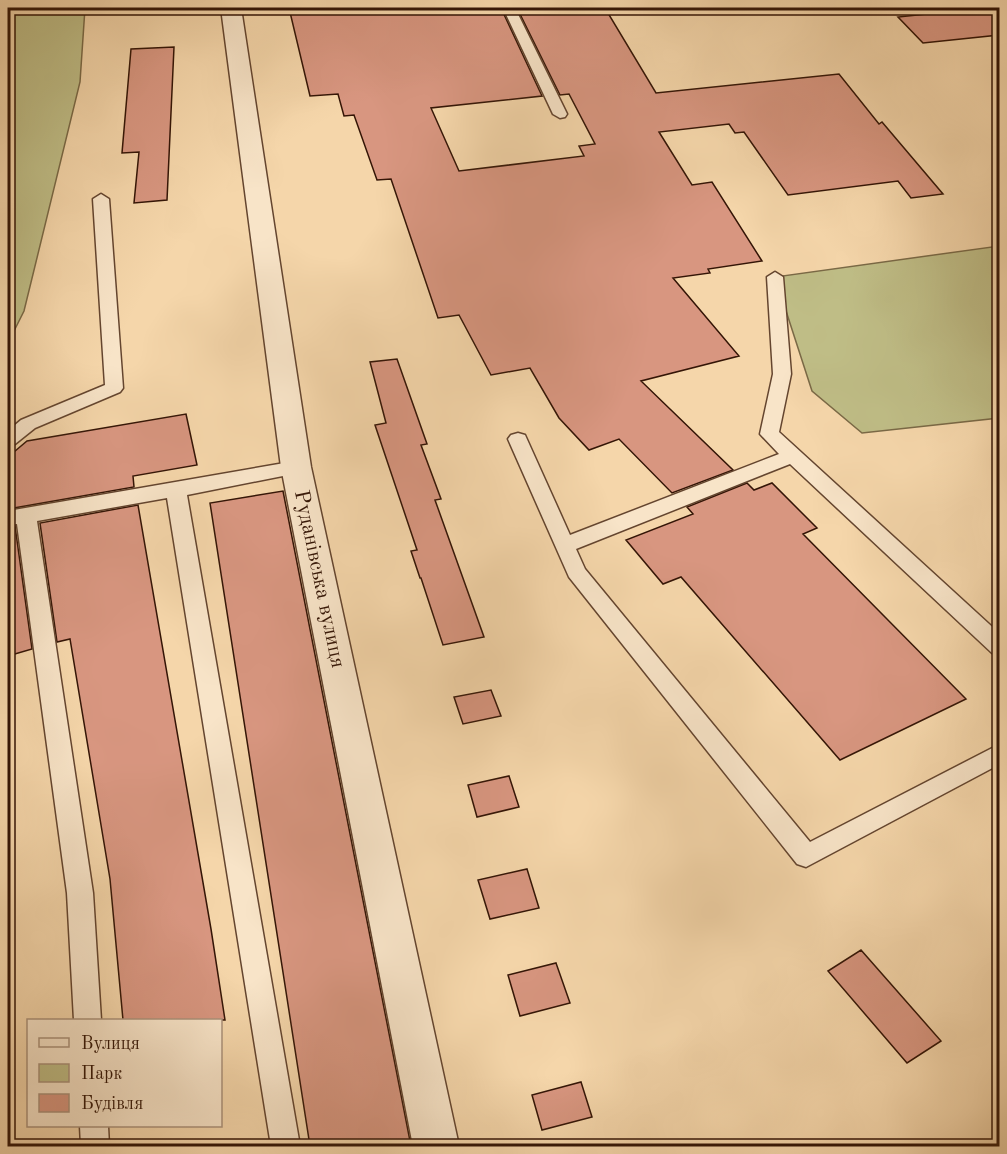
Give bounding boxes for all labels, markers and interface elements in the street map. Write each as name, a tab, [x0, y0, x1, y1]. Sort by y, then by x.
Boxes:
street label: Руданівська вулиця	[290, 488, 348, 670]
legend	[27, 1019, 222, 1127]
text: Вулиця	[81, 1035, 140, 1053]
text: Парк	[81, 1065, 122, 1083]
text: Будівля	[81, 1095, 143, 1113]

